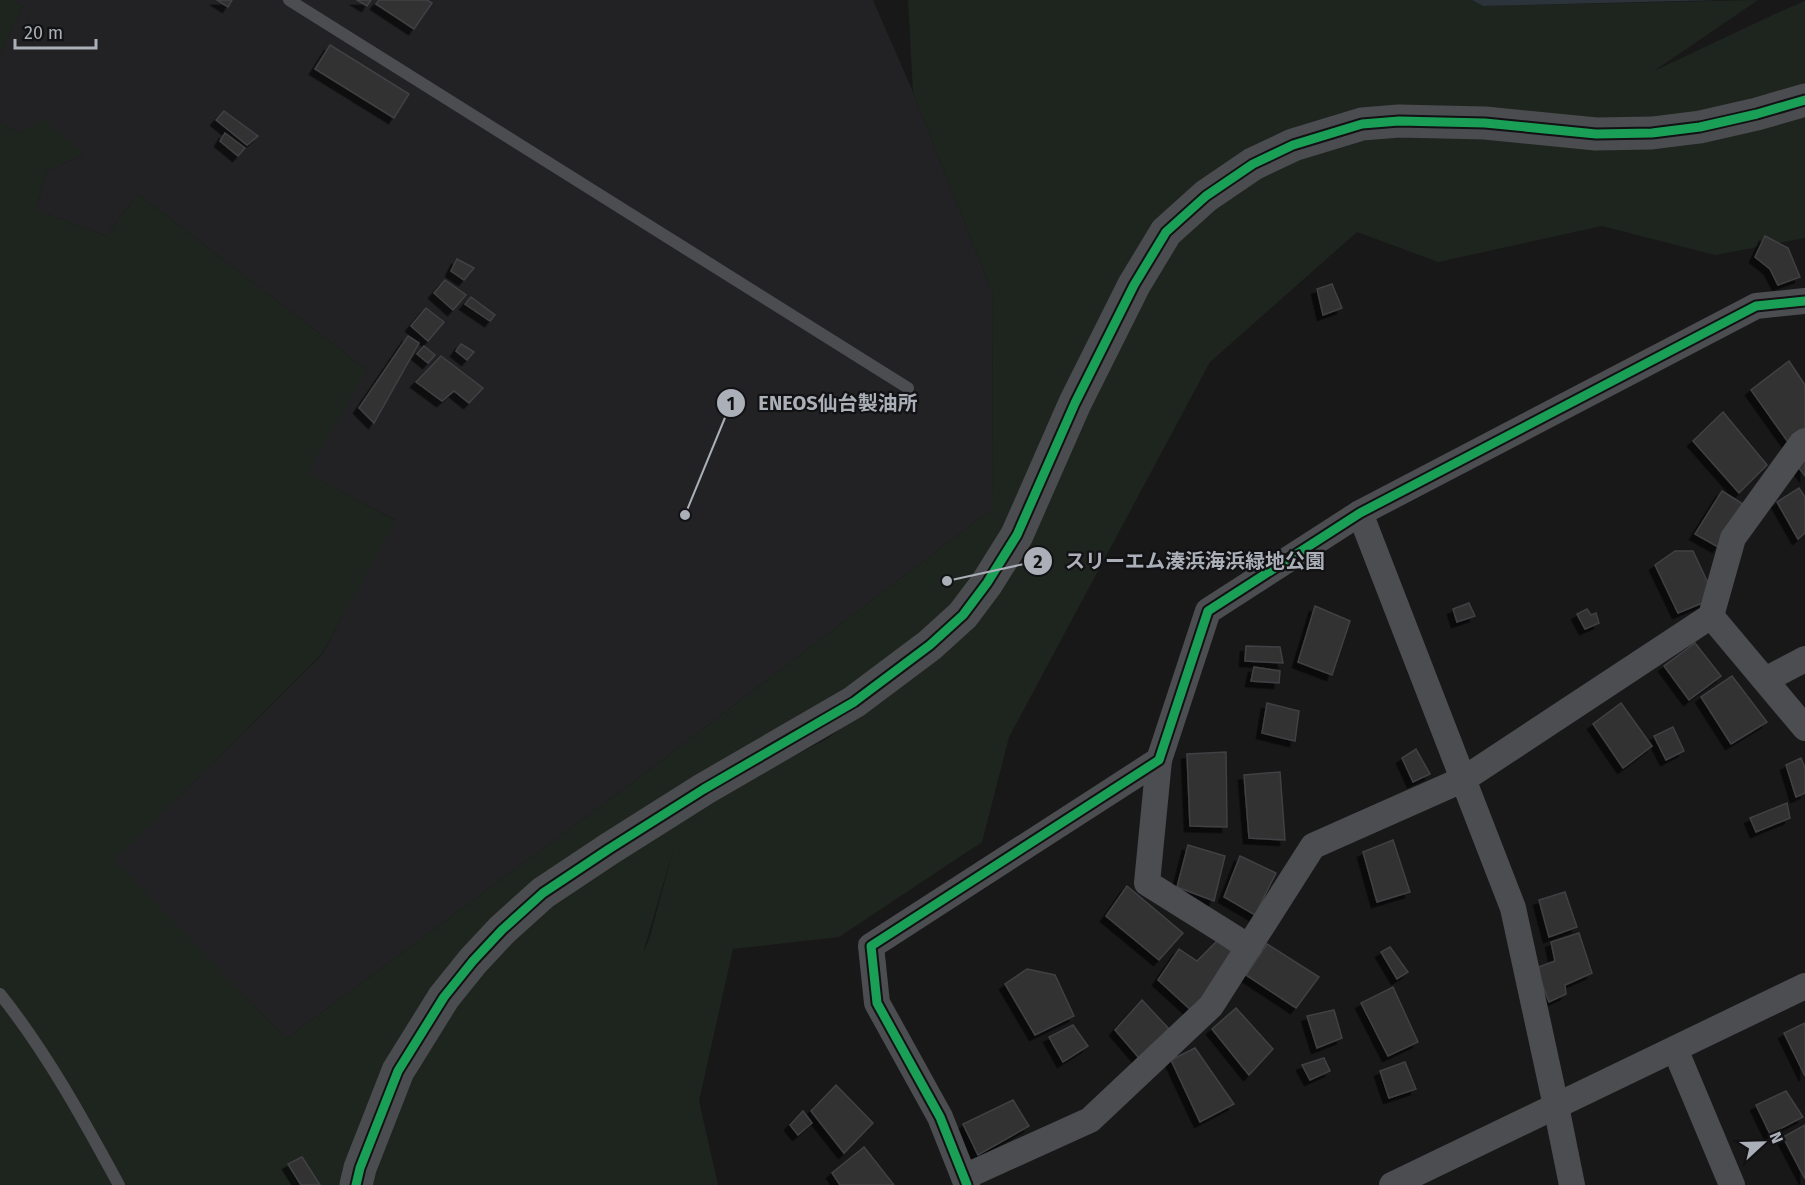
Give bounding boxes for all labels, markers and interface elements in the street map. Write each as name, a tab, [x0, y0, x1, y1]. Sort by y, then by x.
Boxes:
scale bar	[15, 12, 96, 50]
text: 20 m	[24, 22, 63, 44]
callout: ENEOS仙台製油所	[716, 384, 929, 422]
text: ENEOS仙台製油所	[758, 391, 918, 415]
text: 1	[727, 393, 735, 415]
callout: スリーエム湊浜海浜緑地公園	[1023, 542, 1337, 580]
text: スリーエム湊浜海浜緑地公園	[1065, 549, 1325, 573]
text: 2	[1033, 551, 1043, 573]
north arrow	[1733, 1113, 1793, 1173]
text: N	[1766, 1129, 1787, 1146]

